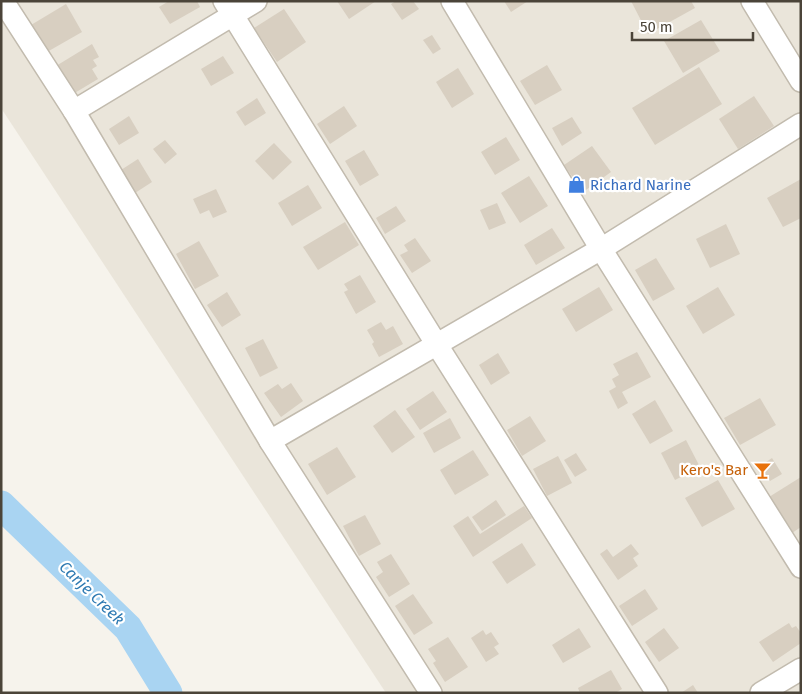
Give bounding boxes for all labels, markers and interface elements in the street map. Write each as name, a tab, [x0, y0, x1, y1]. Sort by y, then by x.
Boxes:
scale bar	[632, 10, 753, 42]
text: 50 m	[640, 18, 673, 36]
shop icon: Richard Narine	[566, 175, 586, 195]
place label: Richard Narine	[590, 176, 691, 194]
bar icon: Kero's Bar	[752, 460, 772, 480]
place label: Kero's Bar	[680, 461, 748, 479]
water label: Canje Creek	[55, 557, 129, 629]

